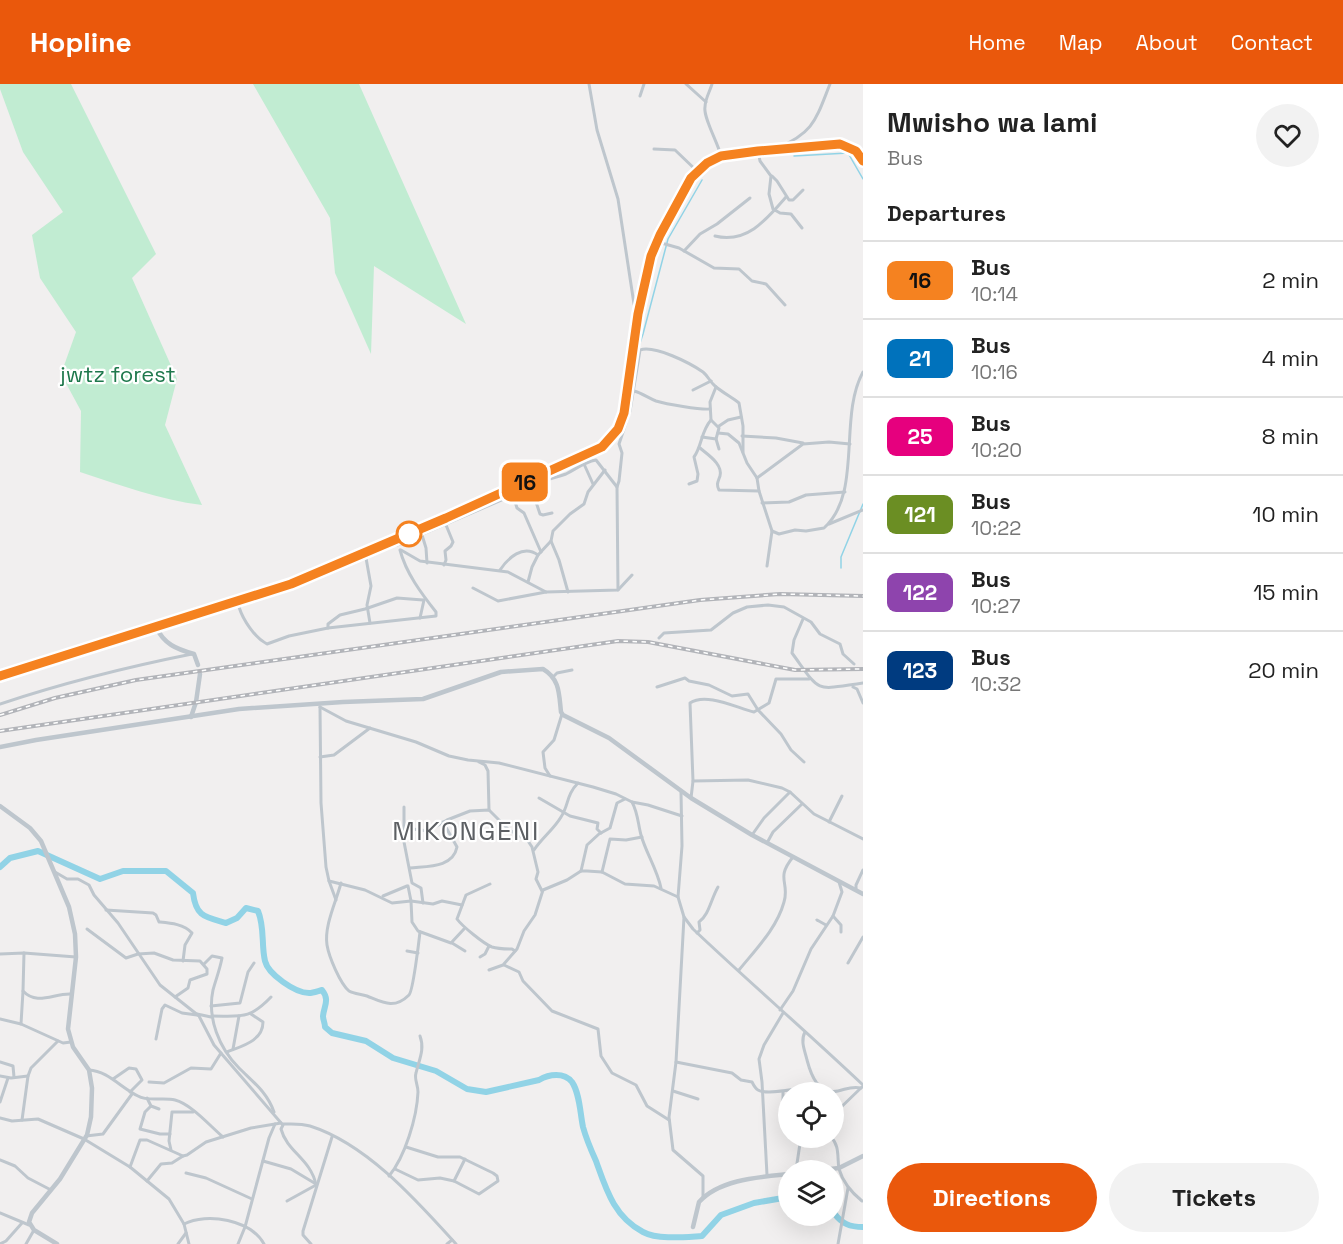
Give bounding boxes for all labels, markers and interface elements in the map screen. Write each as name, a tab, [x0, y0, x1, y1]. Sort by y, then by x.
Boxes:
text: Hopline	[30, 24, 132, 60]
text: Home	[968, 29, 1026, 56]
text: Map	[1059, 29, 1103, 56]
text: About	[1136, 29, 1198, 56]
text: Contact	[1231, 29, 1313, 56]
text: Mwisho wa lami	[887, 104, 1098, 140]
button: heart	[1256, 104, 1319, 167]
text: Bus	[887, 145, 923, 171]
text: Departures	[887, 199, 1006, 227]
text: Bus	[971, 253, 1011, 281]
text: 2 min	[1262, 266, 1319, 294]
text: 16	[909, 267, 931, 294]
text: 10:14	[971, 281, 1018, 307]
text: Bus	[971, 331, 1011, 359]
text: 4 min	[1262, 344, 1319, 372]
text: 21	[909, 345, 931, 372]
text: 10:16	[971, 359, 1018, 385]
park label: jwtz forest	[59, 360, 176, 388]
text: Bus	[971, 409, 1011, 437]
text: 8 min	[1262, 422, 1319, 450]
text: 25	[907, 423, 933, 450]
text: 10:20	[971, 437, 1022, 463]
line badge: 16	[498, 462, 552, 502]
text: 16	[514, 469, 536, 496]
text: Bus	[971, 487, 1011, 515]
text: 10 min	[1252, 500, 1319, 528]
text: 121	[904, 501, 936, 528]
text: 10:22	[971, 515, 1021, 541]
unlabelled marker	[396, 521, 422, 547]
text: Bus	[971, 565, 1011, 593]
text: 15 min	[1253, 578, 1319, 606]
text: 122	[903, 579, 937, 606]
text: 10:27	[971, 593, 1020, 619]
text: Bus	[971, 643, 1011, 671]
text: 20 min	[1248, 656, 1319, 684]
text: 123	[903, 657, 937, 684]
text: 10:32	[971, 671, 1021, 697]
district label: MIKONGENI	[392, 814, 540, 848]
map controls	[778, 1082, 844, 1226]
button: locate	[778, 1082, 844, 1148]
button: layers	[778, 1160, 844, 1226]
button: Directions	[887, 1163, 1097, 1232]
button: Tickets	[1109, 1163, 1319, 1232]

